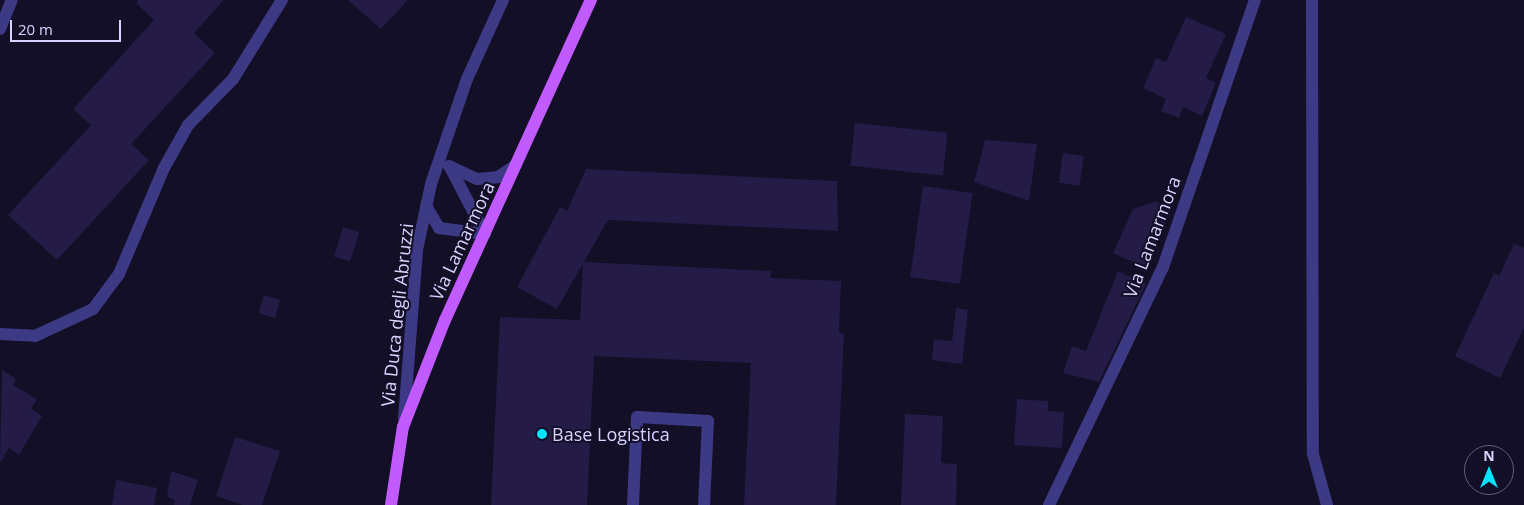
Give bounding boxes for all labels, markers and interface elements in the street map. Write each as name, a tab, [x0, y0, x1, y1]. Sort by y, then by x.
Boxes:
scale bar	[12, 10, 124, 42]
text: 20 m	[18, 19, 53, 39]
street label: Via Lamarmora	[1119, 173, 1185, 301]
street label: Via Lamarmora	[425, 178, 499, 304]
street label: Via Duca degli Abruzzi	[377, 222, 417, 408]
place label: Base Logistica	[552, 423, 670, 445]
marker: Base Logistica	[536, 428, 548, 440]
north arrow	[1464, 445, 1514, 495]
text: N	[1483, 446, 1495, 465]

